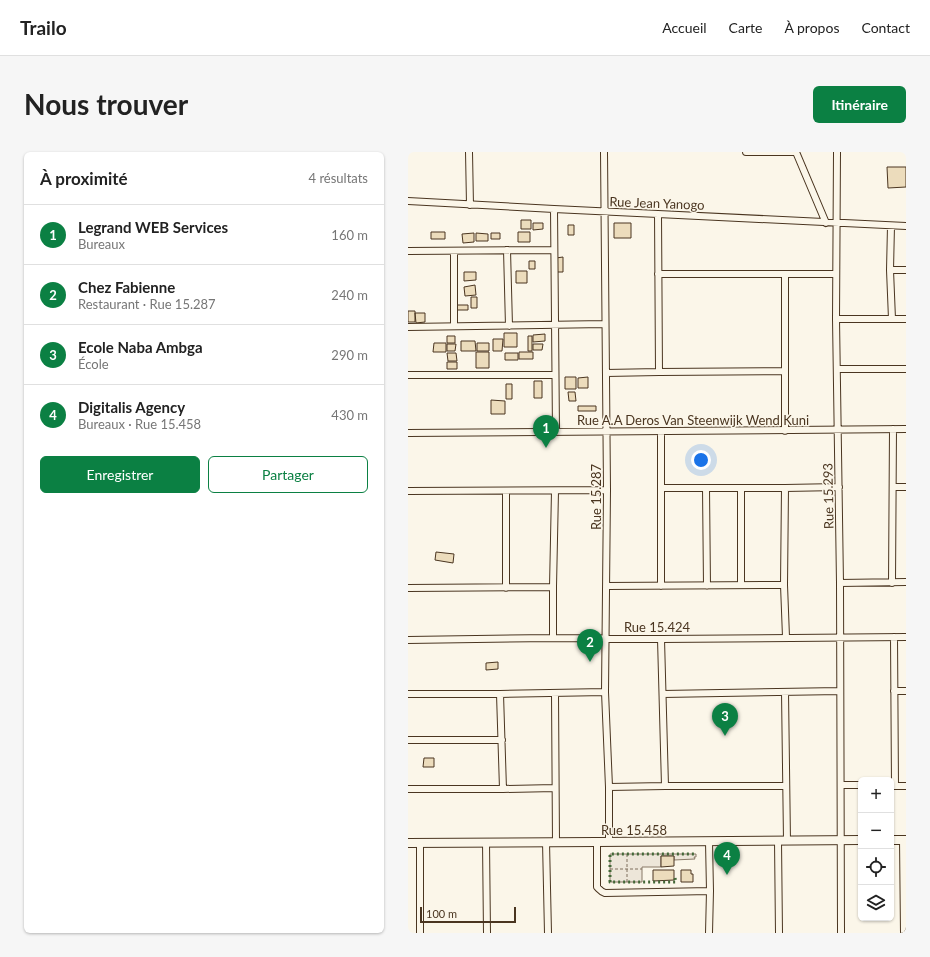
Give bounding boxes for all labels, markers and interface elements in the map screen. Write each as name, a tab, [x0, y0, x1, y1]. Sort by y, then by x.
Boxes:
text: Trailo	[20, 16, 67, 39]
text: Accueil	[662, 19, 707, 36]
text: Carte	[729, 19, 762, 36]
text: À propos	[784, 19, 839, 36]
text: Contact	[861, 19, 910, 36]
button: Itinéraire	[813, 86, 906, 123]
text: Nous trouver	[24, 87, 188, 121]
text: À proximité	[40, 168, 128, 189]
text: 4 résultats	[309, 170, 368, 186]
street label: Rue Jean Yanogo	[609, 193, 705, 213]
text: Legrand WEB Services	[78, 218, 228, 236]
text: 1	[49, 227, 57, 243]
text: 160 m	[331, 227, 368, 243]
text: Bureaux	[78, 236, 125, 252]
text: Chez Fabienne	[78, 278, 175, 296]
text: 2	[49, 287, 57, 303]
text: 240 m	[331, 287, 368, 303]
text: Restaurant · Rue 15.287	[78, 296, 216, 312]
text: Ecole Naba Ambga	[78, 338, 203, 356]
text: 3	[49, 347, 57, 363]
text: 290 m	[331, 347, 368, 363]
text: École	[78, 356, 109, 372]
text: Digitalis Agency	[78, 398, 185, 416]
text: 4	[49, 407, 57, 423]
text: 430 m	[331, 407, 368, 423]
street label: Rue A.A Deros Van Steenwijk Wend Kuni	[577, 412, 809, 428]
pin: 1	[533, 415, 559, 448]
text: Bureaux · Rue 15.458	[78, 416, 201, 432]
your location	[691, 450, 711, 470]
button: Enregistrer	[40, 456, 200, 493]
button: Partager	[208, 456, 368, 493]
street label: Rue 15.293	[819, 463, 837, 529]
street label: Rue 15.287	[588, 464, 604, 530]
street label: Rue 15.424	[624, 619, 690, 635]
pin: 2	[577, 629, 603, 662]
pin: 3	[712, 703, 738, 736]
map controls	[858, 777, 894, 921]
button: +	[858, 777, 894, 813]
button: −	[858, 813, 894, 849]
street label: Rue 15.458	[601, 822, 667, 838]
pin: 4	[714, 842, 740, 875]
button: locate	[858, 849, 894, 885]
button: layers	[858, 885, 894, 921]
scale bar	[420, 905, 516, 924]
text: 100 m	[426, 907, 457, 920]

